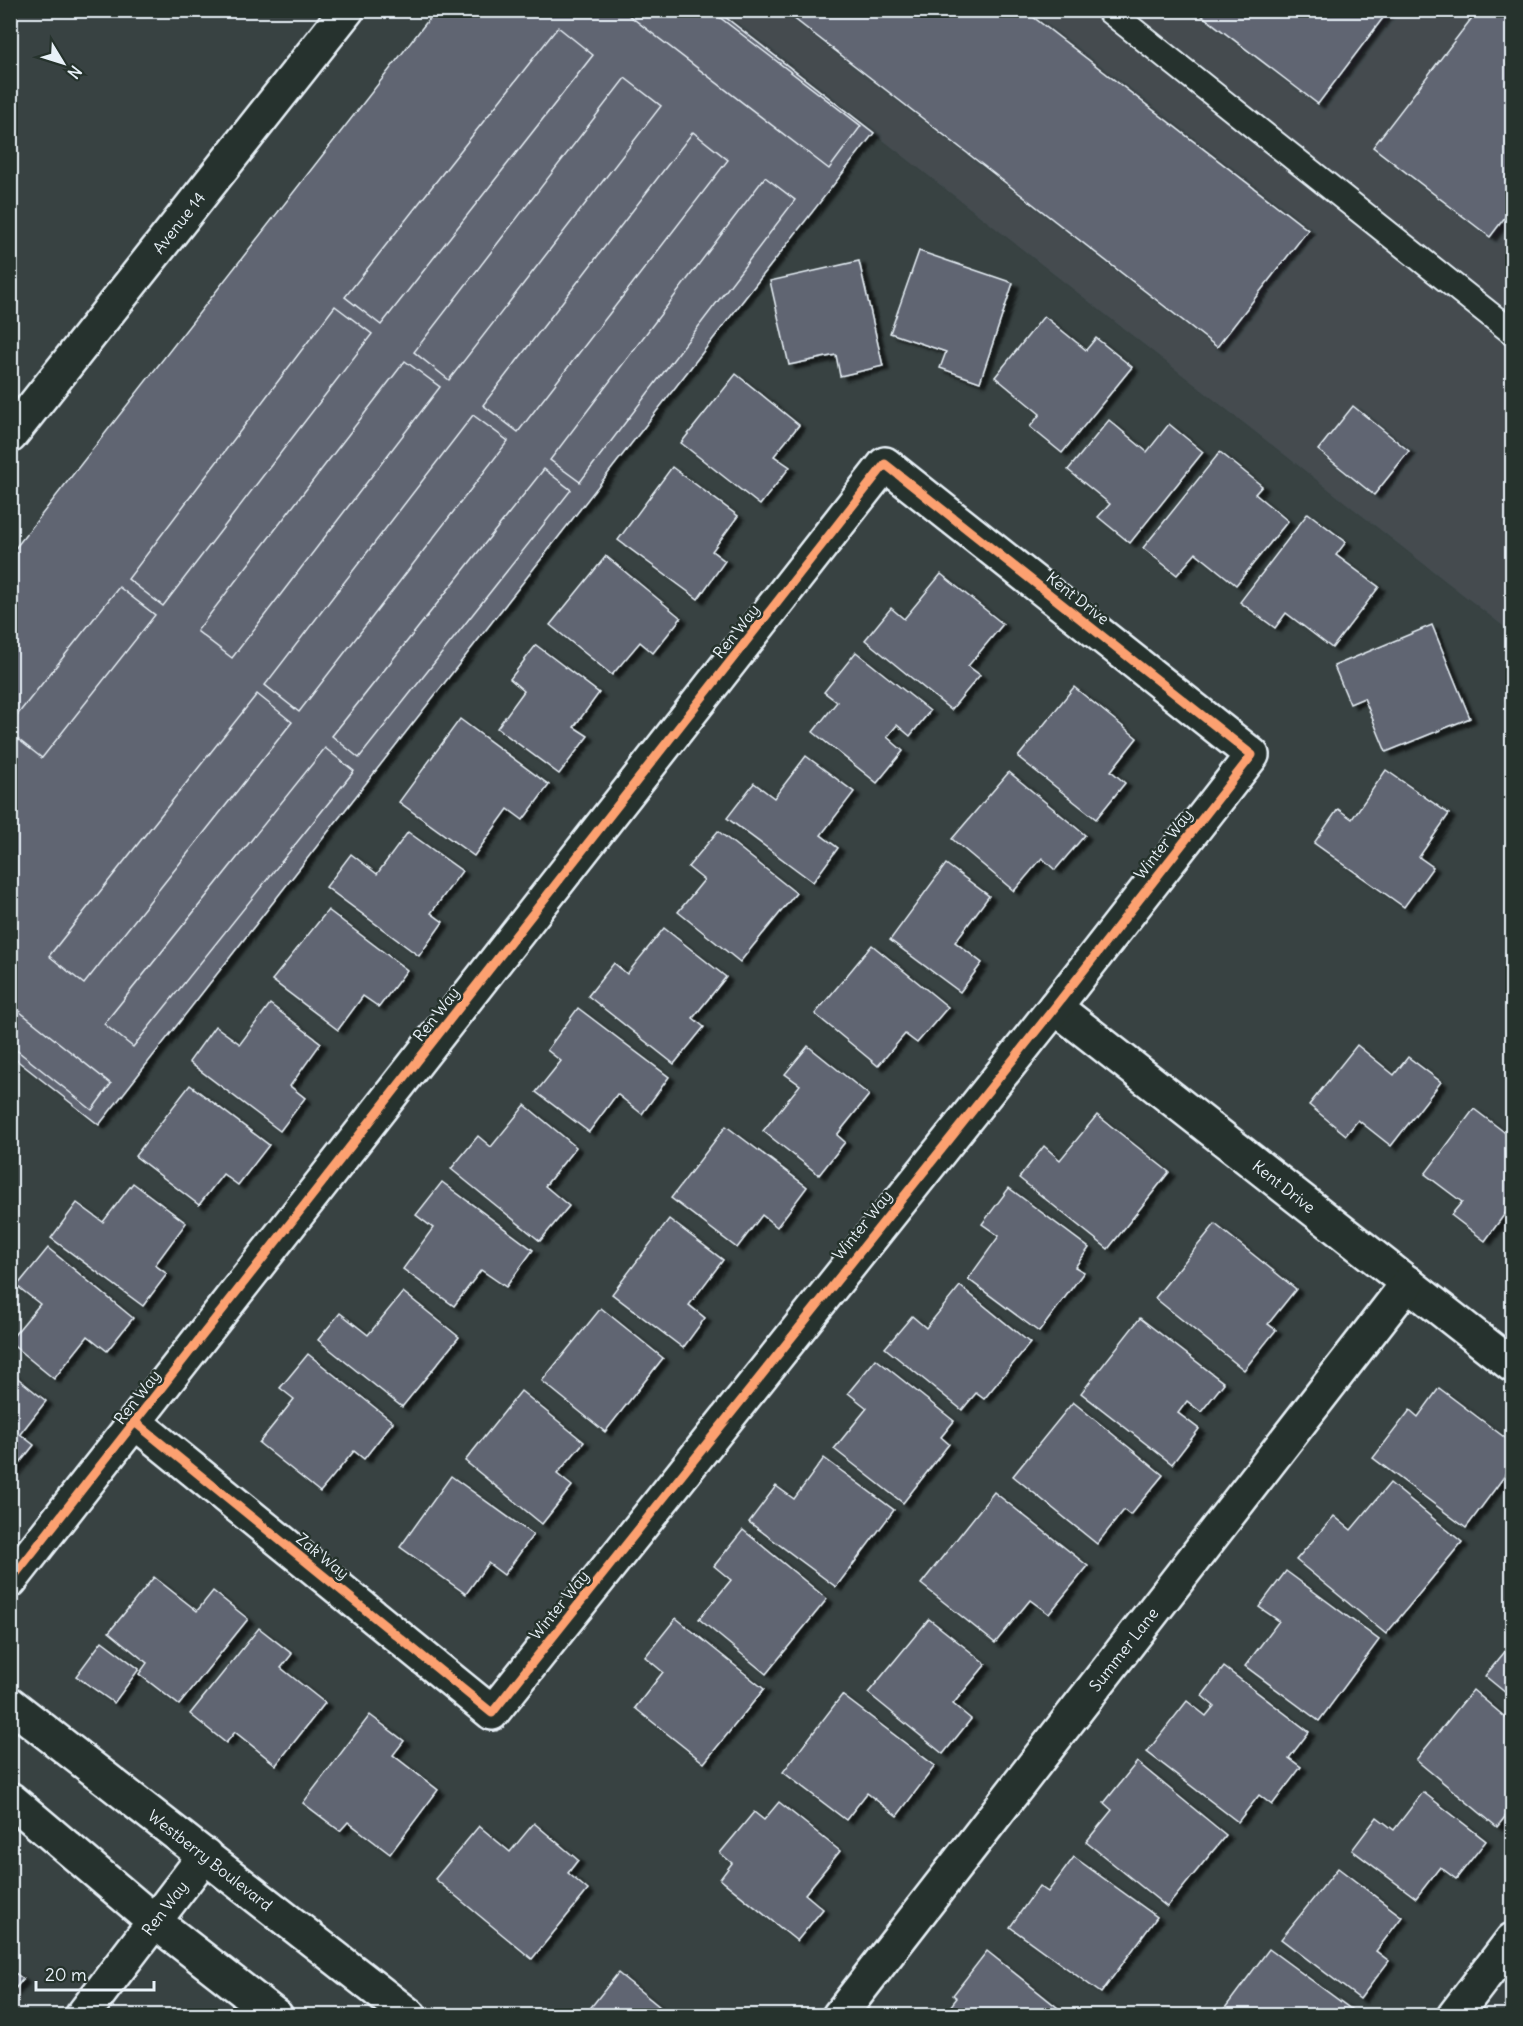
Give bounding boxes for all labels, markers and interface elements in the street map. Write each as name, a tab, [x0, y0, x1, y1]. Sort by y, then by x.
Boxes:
north arrow	[33, 33, 93, 93]
text: N	[64, 62, 86, 83]
street label: Avenue 14	[148, 188, 209, 258]
street label: Kent Drive	[1043, 567, 1113, 629]
street label: Ren Way	[709, 600, 763, 662]
street label: Winter Way	[1129, 805, 1197, 883]
street label: Ren Way	[409, 983, 463, 1045]
street label: Kent Drive	[1249, 1156, 1320, 1217]
street label: Winter Way	[828, 1186, 896, 1264]
street label: Ren Way	[110, 1366, 164, 1428]
street label: Zak Way	[293, 1529, 353, 1583]
street label: Winter Way	[525, 1566, 593, 1644]
street label: Summer Lane	[1085, 1603, 1162, 1695]
street label: Westberry Boulevard	[144, 1805, 277, 1915]
street label: Ren Way	[137, 1877, 192, 1939]
scale bar	[36, 1954, 154, 1992]
text: 20 m	[45, 1963, 87, 1986]

